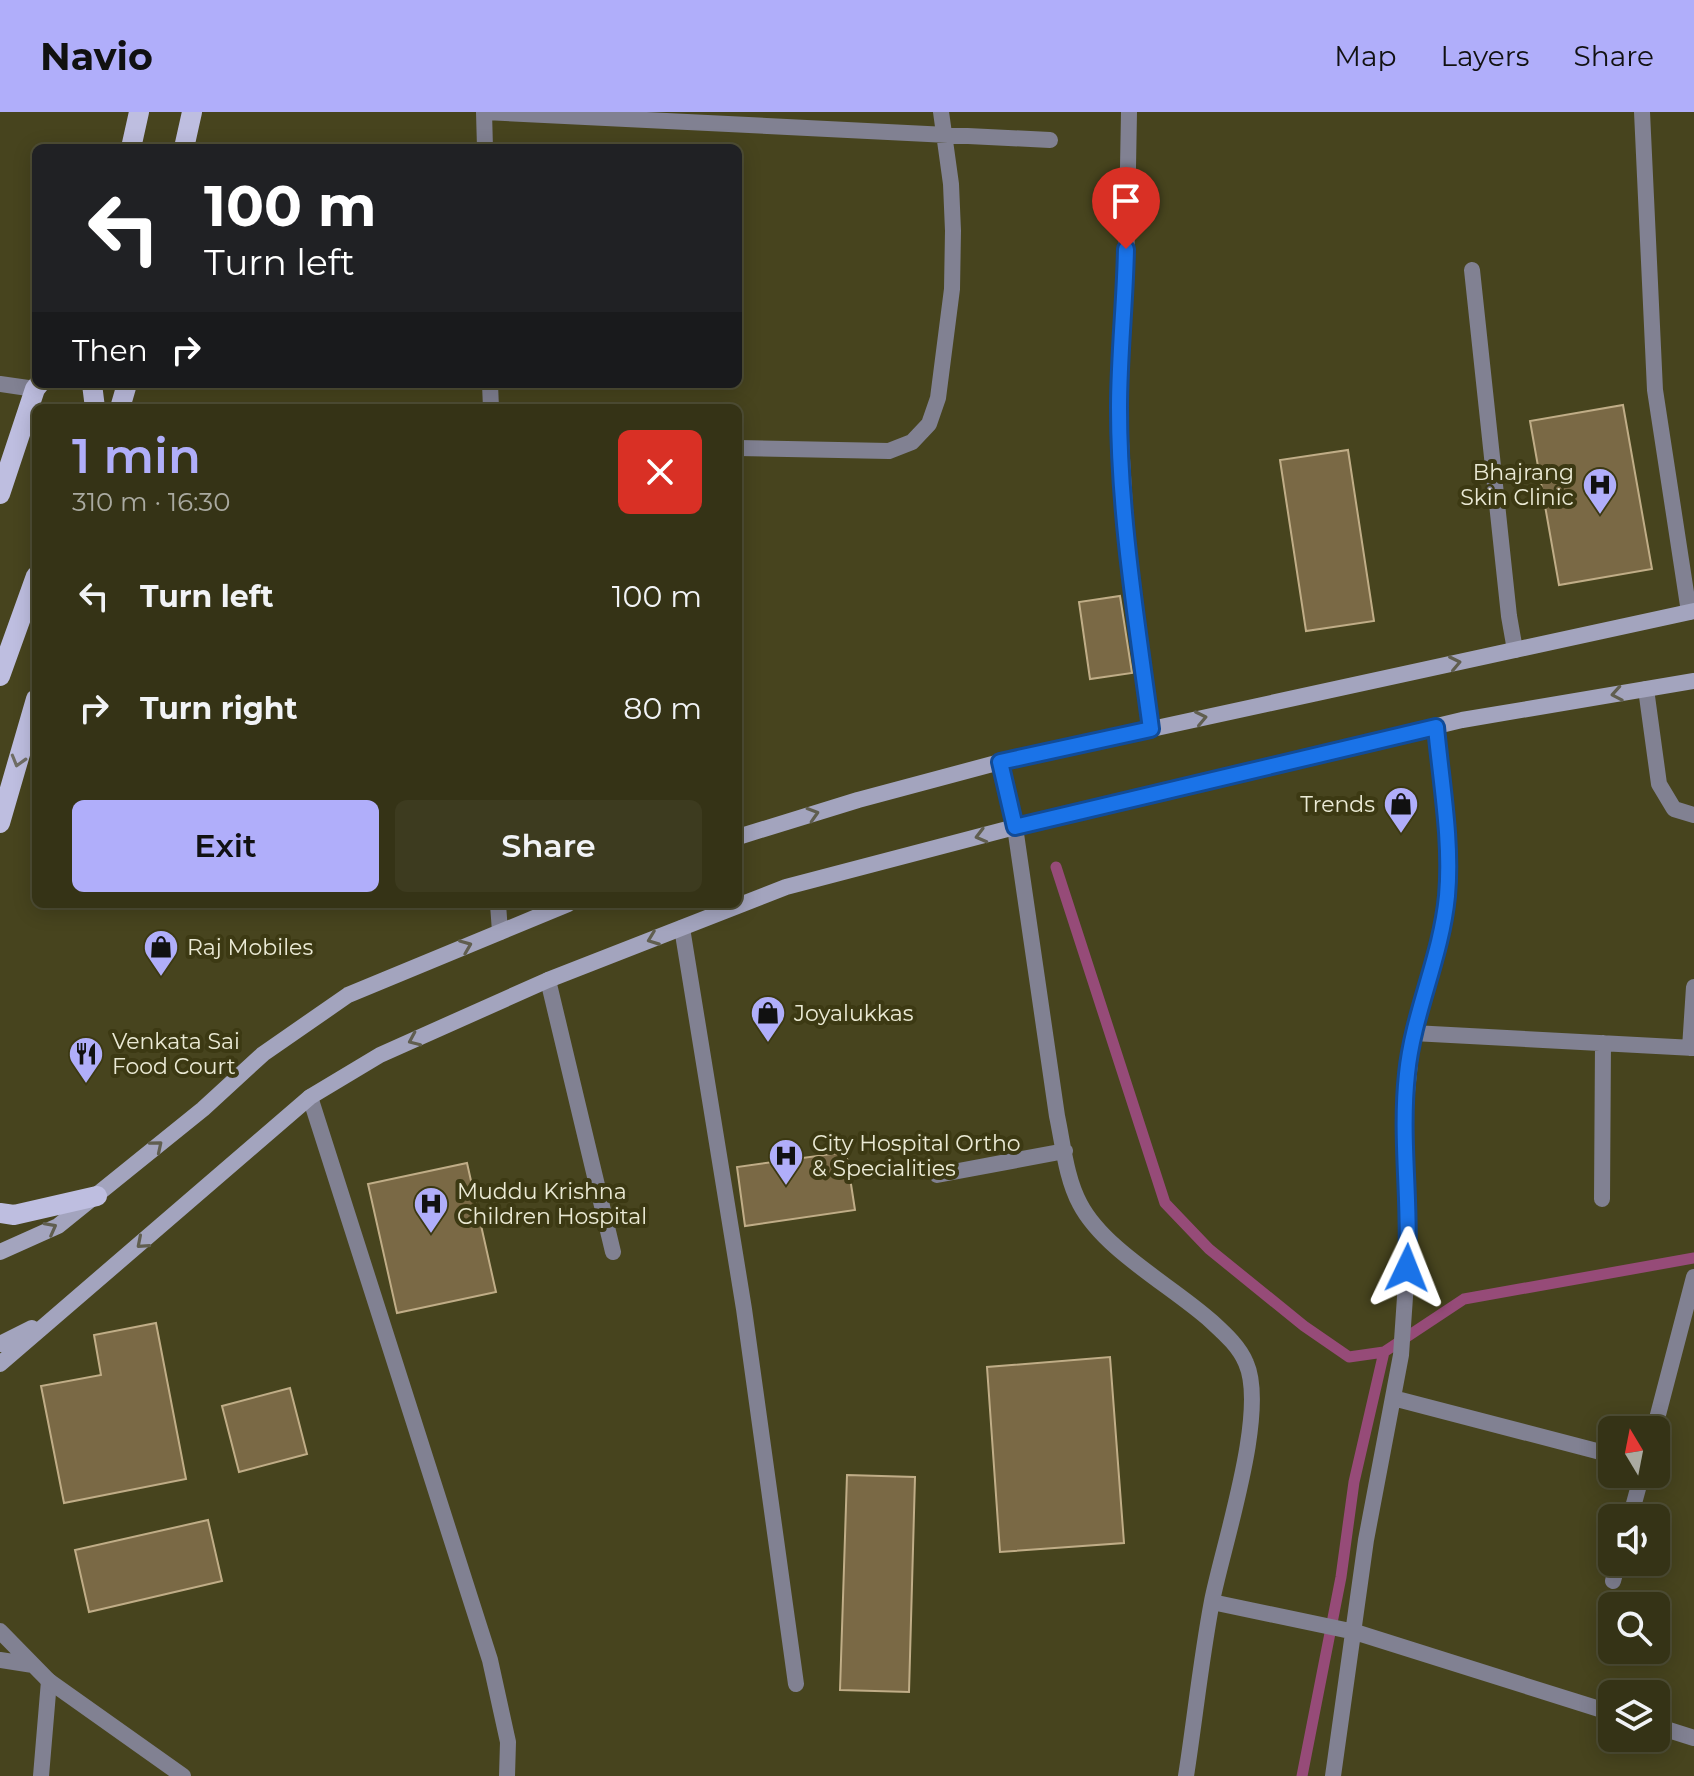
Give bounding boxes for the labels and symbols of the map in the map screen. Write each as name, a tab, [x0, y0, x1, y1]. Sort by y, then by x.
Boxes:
pin	[1092, 167, 1160, 249]
place label: Bhajrang Skin Clinic	[1460, 459, 1574, 511]
hospital icon: Bhajrang Skin Clinic	[1581, 466, 1619, 516]
one-way arrow	[1447, 655, 1461, 672]
one-way arrow	[1610, 685, 1624, 702]
one-way arrow	[1193, 710, 1207, 727]
one-way arrow	[11, 753, 27, 767]
shop icon: Trends	[1382, 785, 1420, 835]
place label: Trends	[1300, 791, 1375, 818]
one-way arrow	[805, 807, 819, 823]
one-way arrow	[975, 826, 988, 843]
shop icon: Raj Mobiles	[142, 928, 180, 978]
one-way arrow	[647, 929, 661, 946]
place label: Raj Mobiles	[187, 934, 313, 961]
one-way arrow	[458, 940, 472, 956]
shop icon: Joyalukkas	[749, 994, 787, 1044]
place label: Joyalukkas	[793, 1000, 914, 1027]
place label: Venkata Sai Food Court	[112, 1028, 240, 1080]
one-way arrow	[408, 1030, 422, 1046]
restaurant icon: Venkata Sai Food Court	[67, 1035, 105, 1085]
place label: City Hospital Ortho & Specialities	[812, 1130, 1021, 1182]
hospital icon: City Hospital Ortho & Specialities	[767, 1137, 805, 1187]
one-way arrow	[148, 1142, 163, 1156]
place label: Muddu Krishna Children Hospital	[457, 1178, 647, 1230]
hospital icon: Muddu Krishna Children Hospital	[412, 1185, 450, 1235]
one-way arrow	[43, 1223, 57, 1238]
position arrow	[1365, 1226, 1449, 1310]
one-way arrow	[136, 1233, 151, 1248]
north arrow	[1598, 1416, 1670, 1488]

